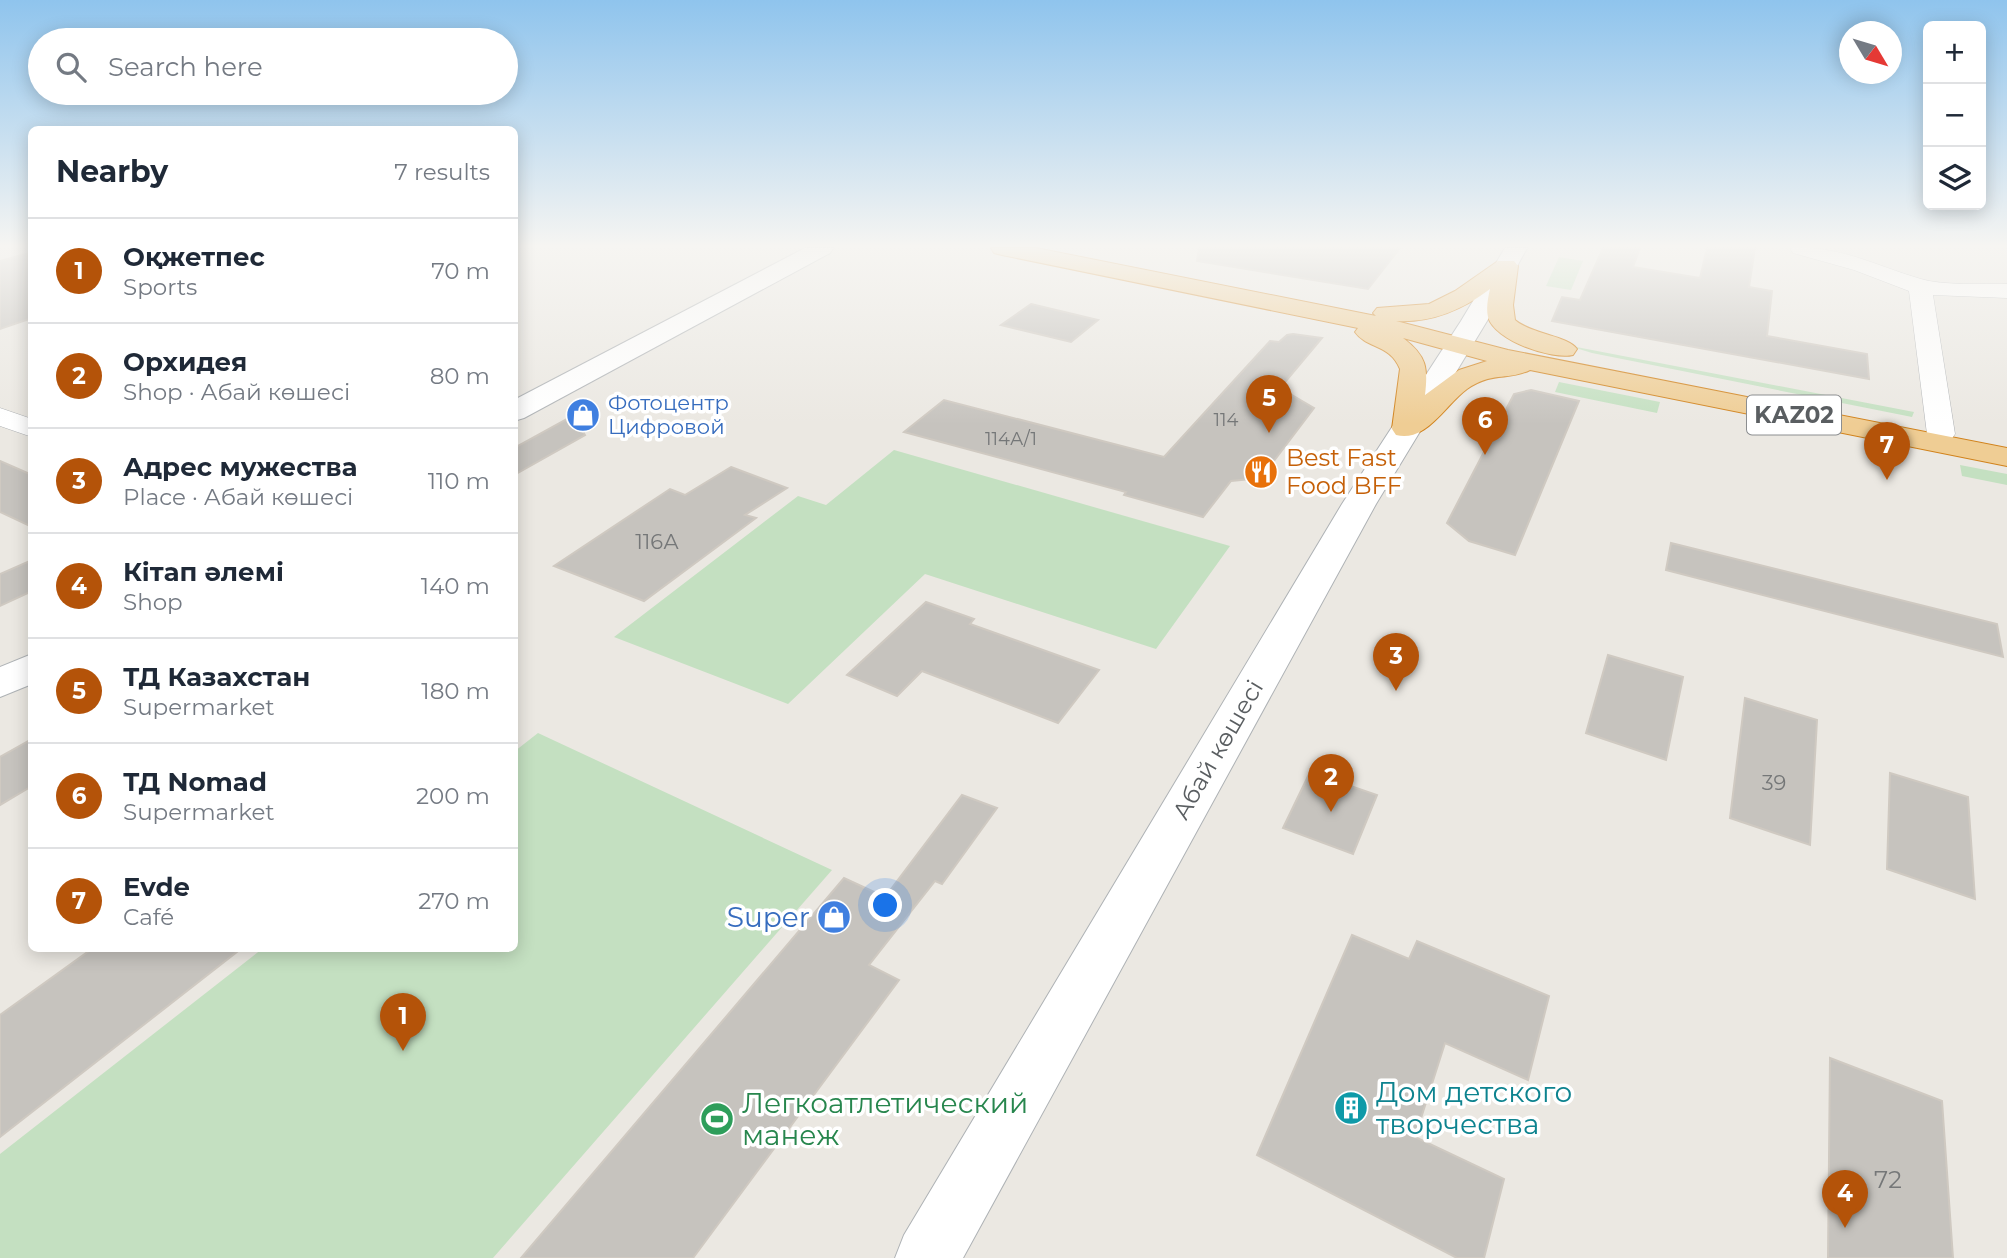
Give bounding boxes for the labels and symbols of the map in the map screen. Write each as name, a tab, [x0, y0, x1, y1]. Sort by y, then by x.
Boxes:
north arrow	[1839, 21, 1902, 84]
pin: 5	[1246, 375, 1292, 433]
place label: Фотоцентр Цифровой	[608, 390, 729, 439]
shop icon: Фотоцентр Цифровой	[564, 396, 602, 434]
road number: KАZ02	[1747, 396, 1841, 434]
pin: 6	[1462, 397, 1508, 455]
house number: 114	[1214, 409, 1239, 431]
pin: 7	[1864, 422, 1910, 480]
house number: 114А/1	[985, 428, 1037, 450]
place label: Best Fast Food BFF	[1286, 443, 1402, 500]
restaurant icon: Best Fast Food BFF	[1242, 453, 1280, 491]
house number: 116А	[635, 529, 679, 554]
pin: 3	[1373, 633, 1419, 691]
street label: Абай көшесі	[1166, 675, 1269, 825]
pin: 2	[1308, 754, 1354, 812]
house number: 39	[1762, 770, 1786, 795]
your location	[868, 888, 902, 922]
shop icon: Super	[815, 898, 853, 936]
place label: Super	[727, 900, 810, 934]
pin: 1	[380, 993, 426, 1051]
place label: Дом детского творчества	[1376, 1075, 1572, 1141]
place label: Легкоатлетический манеж	[742, 1086, 1028, 1152]
building icon: Дом детского творчества	[1332, 1089, 1370, 1127]
sports icon: Легкоатлетический манеж	[698, 1100, 736, 1138]
house number: 72	[1874, 1165, 1902, 1194]
pin: 4	[1822, 1170, 1868, 1228]

